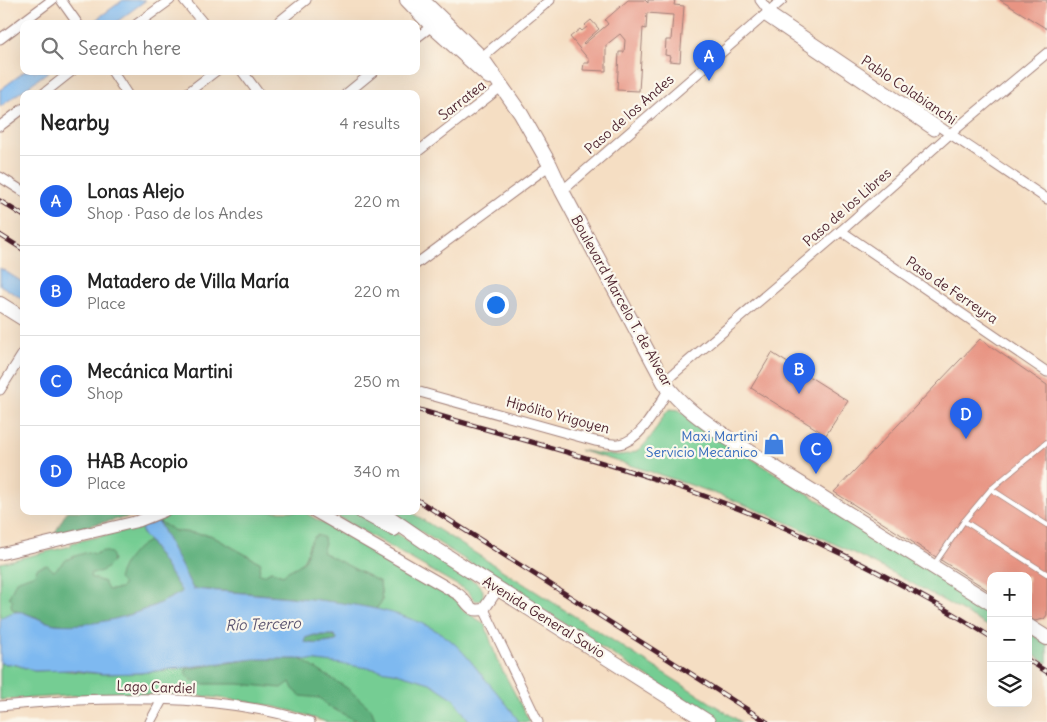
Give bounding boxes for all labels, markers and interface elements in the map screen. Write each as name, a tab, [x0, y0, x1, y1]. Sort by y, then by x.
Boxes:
search box	[20, 20, 420, 75]
icon: search	[38, 34, 66, 62]
text: Search here	[78, 36, 181, 60]
pin: A	[693, 40, 725, 81]
street label: Pablo Colabianchi	[858, 51, 960, 129]
street label: Paso de los Andes	[581, 70, 677, 158]
street label: Sarratea	[435, 76, 489, 124]
text: Nearby	[40, 109, 110, 136]
text: 4 results	[339, 113, 400, 133]
street label: Paso de los Libres	[799, 164, 895, 250]
text: Lonas Alejo	[87, 179, 184, 203]
text: A	[51, 191, 61, 211]
text: 220 m	[354, 191, 400, 211]
text: Shop · Paso de los Andes	[87, 203, 263, 223]
street label: Boulevard Marcelo T. de Alvear	[567, 212, 677, 390]
street label: Paso de Ferreyra	[902, 252, 1002, 328]
text: Matadero de Villa María	[87, 269, 289, 293]
text: B	[51, 281, 61, 301]
text: 220 m	[354, 281, 400, 301]
your location	[483, 292, 509, 318]
text: Place	[87, 293, 126, 313]
pin: B	[783, 353, 815, 394]
text: Mecánica Martini	[87, 359, 233, 383]
text: C	[51, 371, 61, 391]
text: 250 m	[354, 371, 400, 391]
text: Shop	[87, 383, 123, 403]
street label: Hipólito Yrigoyen	[504, 393, 612, 437]
pin: D	[950, 398, 982, 439]
place label: Maxi Martini Servicio Mecánico	[646, 427, 758, 461]
shop icon: Maxi Martini Servicio Mecánico	[761, 431, 787, 457]
pin: C	[800, 433, 832, 474]
text: HAB Acopio	[87, 449, 188, 473]
text: D	[50, 461, 62, 481]
text: 340 m	[353, 461, 400, 481]
text: Place	[87, 473, 126, 493]
street label: Avenida General Savio	[479, 572, 609, 662]
map controls	[987, 572, 1032, 707]
button: +	[987, 572, 1032, 617]
water label: Río Tercero	[225, 613, 303, 635]
button: −	[987, 617, 1032, 662]
button: layers	[987, 662, 1032, 707]
street label: Lago Cardiel	[116, 677, 196, 697]

